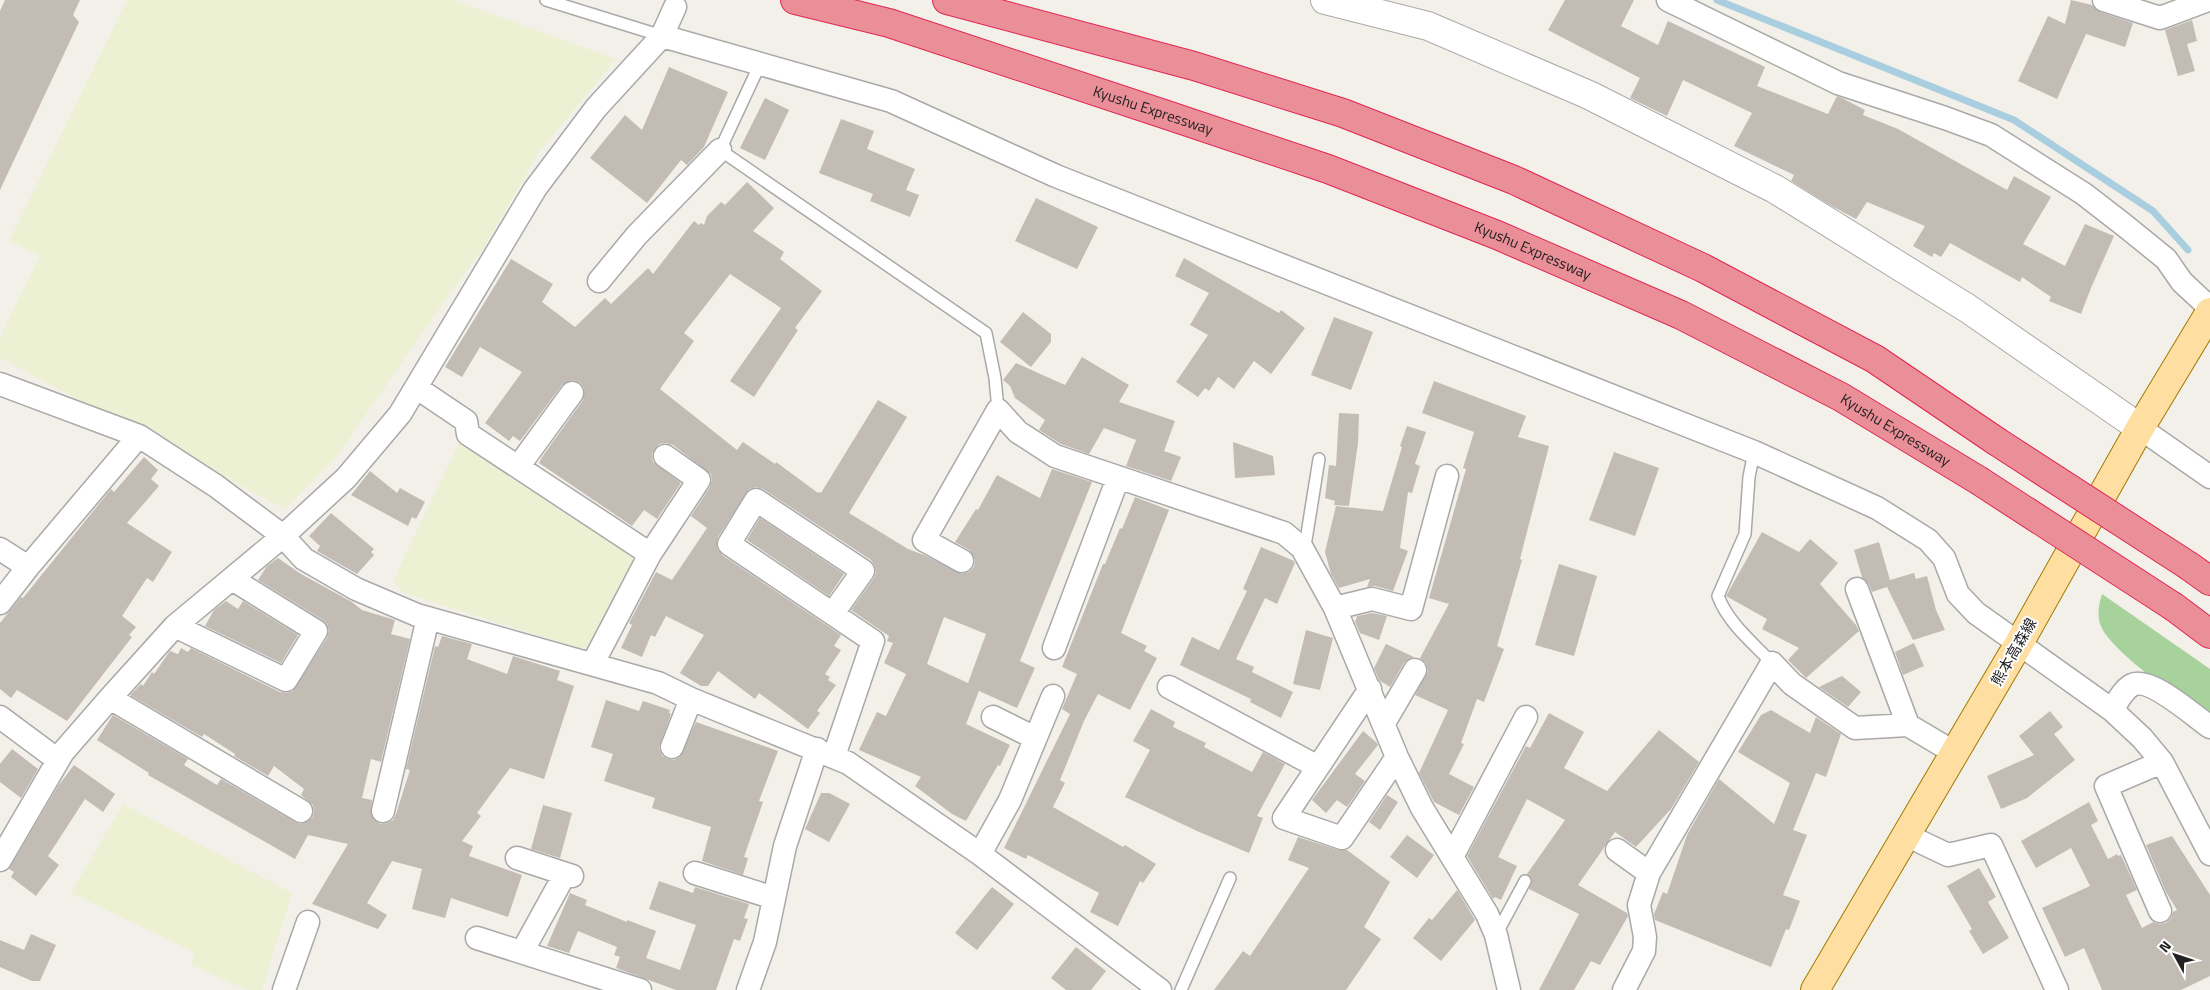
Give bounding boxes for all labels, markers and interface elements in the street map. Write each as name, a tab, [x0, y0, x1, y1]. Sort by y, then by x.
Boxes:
street label: Kyushu Expressway	[1090, 79, 1216, 141]
street label: Kyushu Expressway	[1471, 215, 1595, 286]
street label: Kyushu Expressway	[1836, 387, 1955, 472]
street label: 熊本高森線	[1985, 614, 2042, 690]
north arrow	[2150, 930, 2200, 980]
text: N	[2153, 936, 2176, 957]

